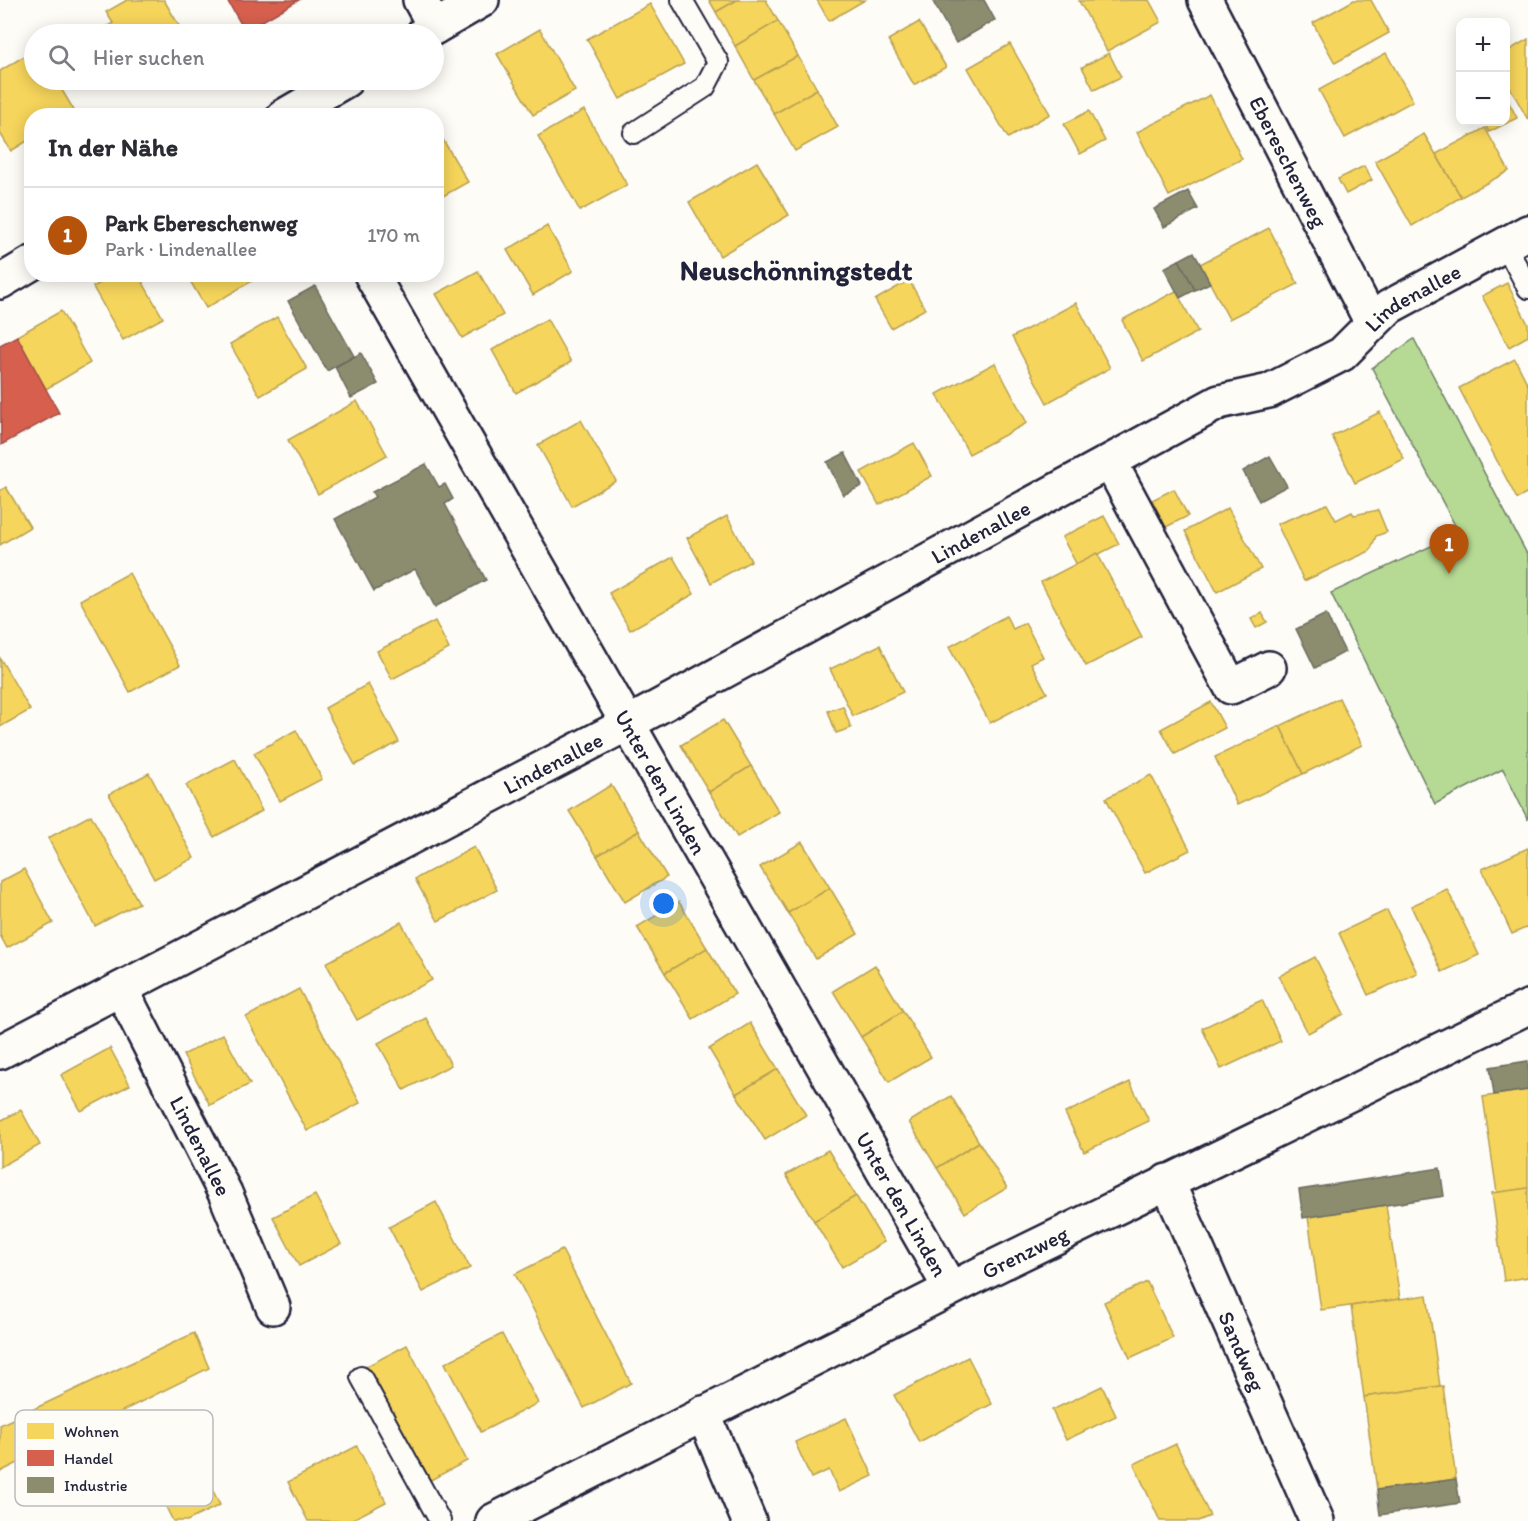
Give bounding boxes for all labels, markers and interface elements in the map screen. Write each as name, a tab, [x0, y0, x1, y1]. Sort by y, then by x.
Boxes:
map controls	[1456, 18, 1510, 126]
button: +	[1456, 18, 1510, 72]
search box	[24, 24, 444, 90]
icon: search	[45, 41, 78, 74]
text: Hier suchen	[93, 44, 204, 71]
button: −	[1456, 72, 1510, 126]
street label: Ebereschenweg	[1244, 91, 1334, 233]
text: In der Nähe	[48, 131, 178, 163]
text: Park Ebereschenweg	[105, 210, 298, 237]
text: 1	[63, 223, 72, 247]
text: 170 m	[367, 223, 420, 247]
text: Park · Lindenallee	[105, 237, 257, 261]
district label: Neuschönningstedt	[680, 253, 913, 287]
street label: Lindenallee	[1359, 257, 1465, 337]
street label: Lindenallee	[926, 494, 1035, 570]
pin: 1	[1430, 524, 1468, 574]
street label: Unter den Linden	[609, 705, 713, 859]
street label: Lindenallee	[498, 726, 607, 800]
your location	[649, 889, 678, 918]
street label: Lindenallee	[164, 1091, 238, 1200]
street label: Unter den Linden	[850, 1127, 954, 1281]
street label: Grenzweg	[977, 1219, 1073, 1285]
street label: Sandweg	[1213, 1307, 1272, 1396]
legend	[15, 1410, 213, 1506]
text: Wohnen	[64, 1422, 119, 1441]
text: Handel	[64, 1449, 114, 1468]
text: Industrie	[64, 1476, 128, 1495]

